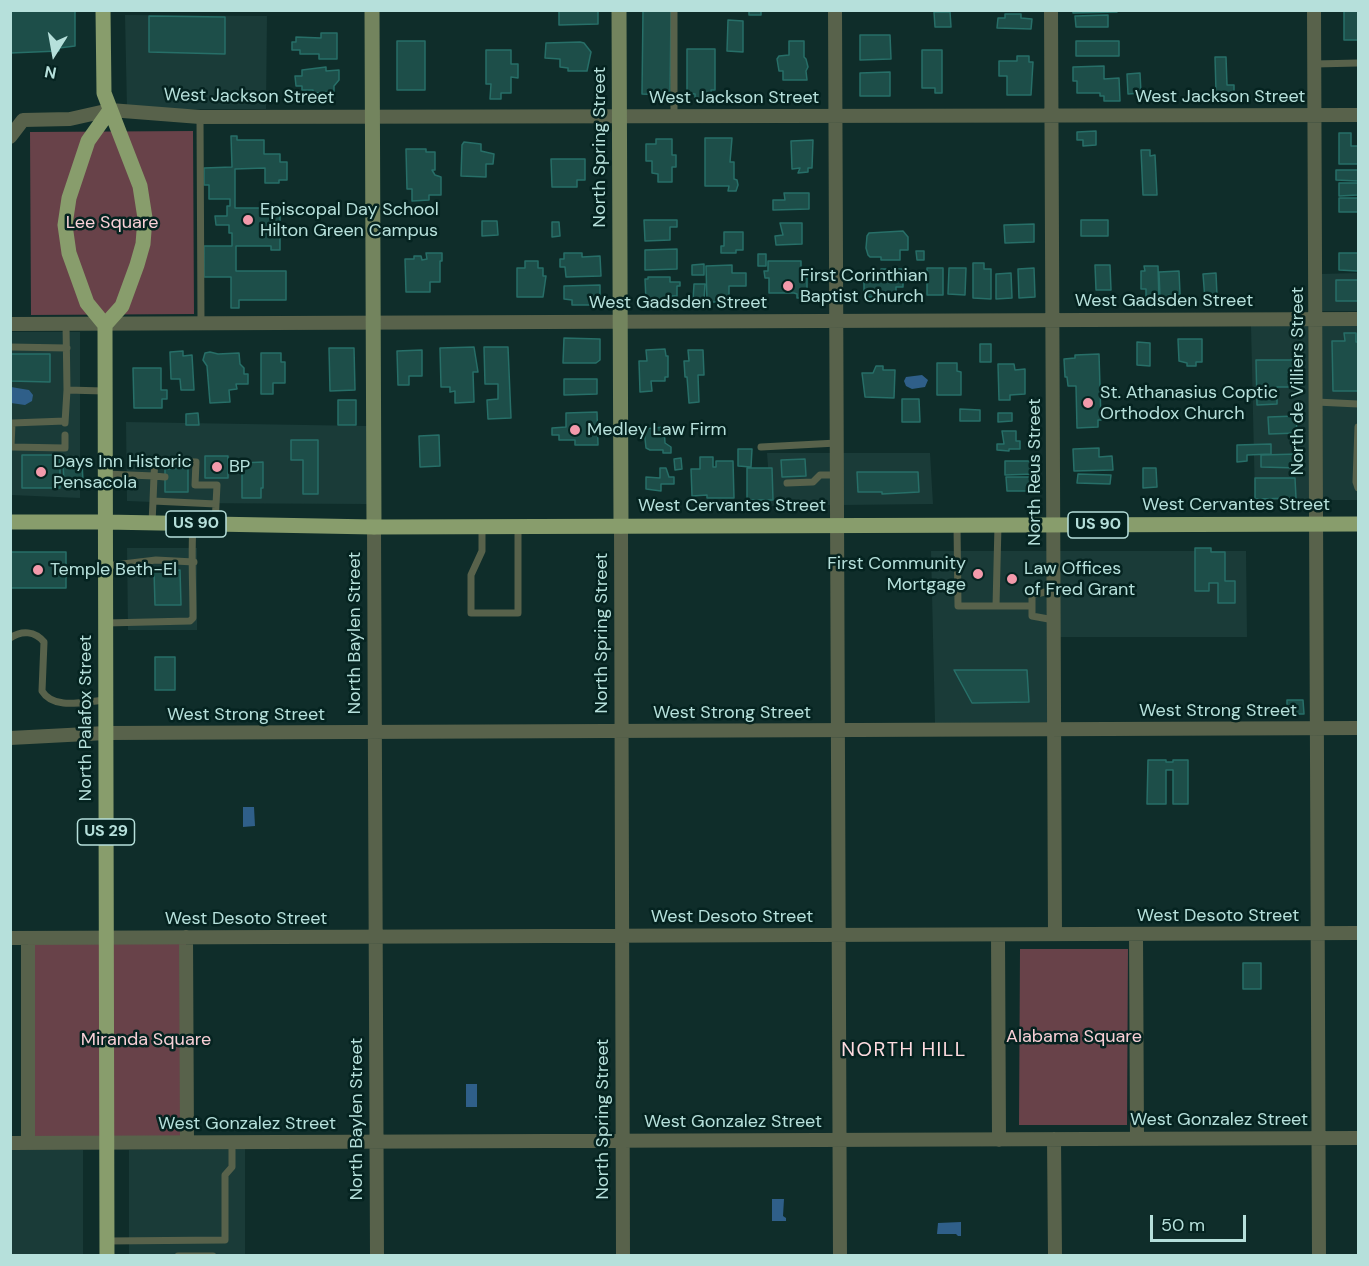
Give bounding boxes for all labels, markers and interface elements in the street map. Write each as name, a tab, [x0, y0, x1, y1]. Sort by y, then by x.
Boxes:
north arrow	[24, 24, 84, 84]
text: N	[43, 61, 58, 84]
street label: North Spring Street	[589, 67, 611, 227]
street label: West Jackson Street	[163, 85, 335, 109]
street label: West Jackson Street	[1135, 86, 1305, 108]
street label: West Jackson Street	[649, 87, 819, 109]
place label: Episcopal Day School Hilton Green Campus	[260, 199, 439, 242]
park label: Lee Square	[66, 212, 158, 234]
marker: Episcopal Day School Hilton Green Campus	[241, 213, 255, 227]
place label: First Corinthian Baptist Church	[800, 265, 928, 308]
marker: First Corinthian Baptist Church	[781, 279, 795, 293]
street label: North de Villiers Street	[1287, 287, 1309, 475]
street label: West Gadsden Street	[1075, 290, 1253, 312]
street label: West Gadsden Street	[589, 292, 767, 314]
place label: St. Athanasius Coptic Orthodox Church	[1100, 382, 1278, 424]
marker: St. Athanasius Coptic Orthodox Church	[1081, 396, 1095, 410]
street label: North Reus Street	[1024, 398, 1046, 546]
place label: Medley Law Firm	[587, 419, 727, 441]
marker: Medley Law Firm	[568, 423, 582, 437]
place label: Days Inn Historic Pensacola	[53, 451, 192, 494]
place label: BP	[229, 456, 250, 478]
marker: BP	[210, 460, 224, 474]
marker: Days Inn Historic Pensacola	[34, 465, 48, 479]
street label: West Cervantes Street	[1142, 494, 1330, 516]
street label: West Cervantes Street	[638, 495, 826, 517]
road number: US 90	[166, 511, 226, 537]
road number: US 90	[1068, 512, 1128, 538]
street label: North Baylen Street	[344, 552, 366, 714]
street label: North Spring Street	[591, 553, 613, 713]
place label: First Community Mortgage	[827, 553, 966, 596]
place label: Law Offices of Fred Grant	[1024, 558, 1135, 600]
place label: Temple Beth-El	[50, 559, 177, 581]
marker: Temple Beth-El	[31, 563, 45, 577]
marker: First Community Mortgage	[971, 567, 985, 581]
marker: Law Offices of Fred Grant	[1005, 572, 1019, 586]
street label: North Palafox Street	[75, 635, 97, 801]
street label: West Strong Street	[1139, 700, 1297, 722]
street label: West Strong Street	[653, 702, 811, 724]
street label: West Strong Street	[167, 704, 325, 726]
road number: US 29	[78, 819, 134, 845]
street label: West Desoto Street	[1137, 905, 1299, 927]
street label: West Desoto Street	[651, 906, 813, 928]
street label: West Desoto Street	[165, 908, 327, 930]
park label: Alabama Square	[1006, 1026, 1142, 1048]
park label: Miranda Square	[81, 1029, 211, 1051]
street label: North Baylen Street	[346, 1038, 368, 1200]
street label: North Spring Street	[592, 1039, 614, 1199]
district label: NORTH HILL	[841, 1039, 967, 1063]
street label: West Gonzalez Street	[1130, 1109, 1308, 1131]
street label: West Gonzalez Street	[644, 1111, 822, 1133]
street label: West Gonzalez Street	[158, 1113, 336, 1135]
scale bar	[1153, 1203, 1249, 1241]
text: 50 m	[1161, 1213, 1205, 1237]

